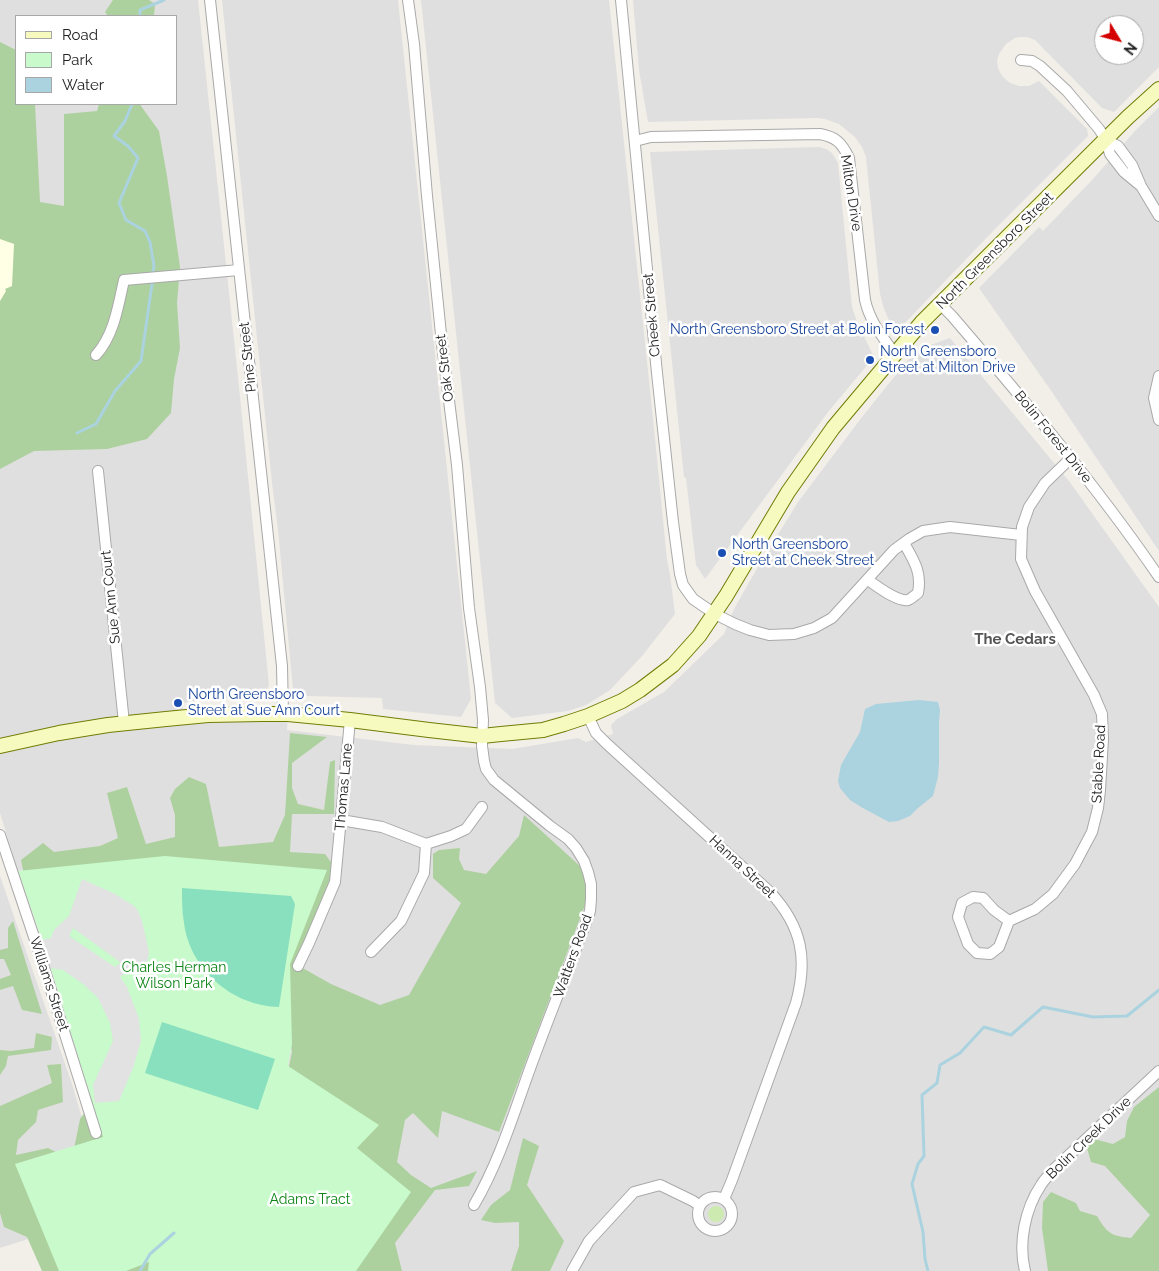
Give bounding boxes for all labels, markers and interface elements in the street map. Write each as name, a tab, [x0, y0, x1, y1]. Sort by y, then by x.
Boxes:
legend	[15, 15, 178, 105]
north arrow	[1094, 15, 1144, 65]
text: Road	[62, 26, 98, 44]
text: N	[1121, 39, 1140, 58]
text: Park	[62, 51, 93, 69]
text: Water	[62, 76, 104, 94]
street label: Milton Drive	[837, 154, 865, 232]
street label: North Greensboro Street	[933, 189, 1057, 313]
street label: Cheek Street	[640, 272, 664, 358]
street label: Pine Street	[236, 321, 260, 393]
place label: North Greensboro Street at Bolin Forest	[670, 322, 925, 338]
marker: North Greensboro Street at Bolin Forest	[929, 324, 941, 336]
street label: Oak Street	[433, 333, 457, 403]
place label: North Greensboro Street at Milton Drive	[880, 344, 1015, 377]
marker: North Greensboro Street at Milton Drive	[864, 354, 876, 366]
street label: Bolin Forest Drive	[1011, 388, 1095, 486]
place label: North Greensboro Street at Cheek Street	[732, 537, 874, 570]
marker: North Greensboro Street at Cheek Street	[716, 547, 728, 559]
street label: Sue Ann Court	[98, 549, 124, 645]
district label: The Cedars	[974, 630, 1056, 648]
place label: North Greensboro Street at Sue Ann Court	[188, 687, 340, 720]
marker: North Greensboro Street at Sue Ann Court	[172, 697, 184, 709]
street label: Stable Road	[1089, 724, 1109, 804]
street label: Thomas Lane	[332, 742, 356, 832]
street label: Hanna Street	[705, 832, 779, 902]
street label: Watters Road	[550, 912, 596, 1000]
street label: Williams Street	[26, 935, 72, 1033]
park label: Charles Herman Wilson Park	[122, 960, 226, 992]
street label: Bolin Creek Drive	[1043, 1093, 1135, 1183]
park label: Adams Tract	[270, 1192, 350, 1208]

